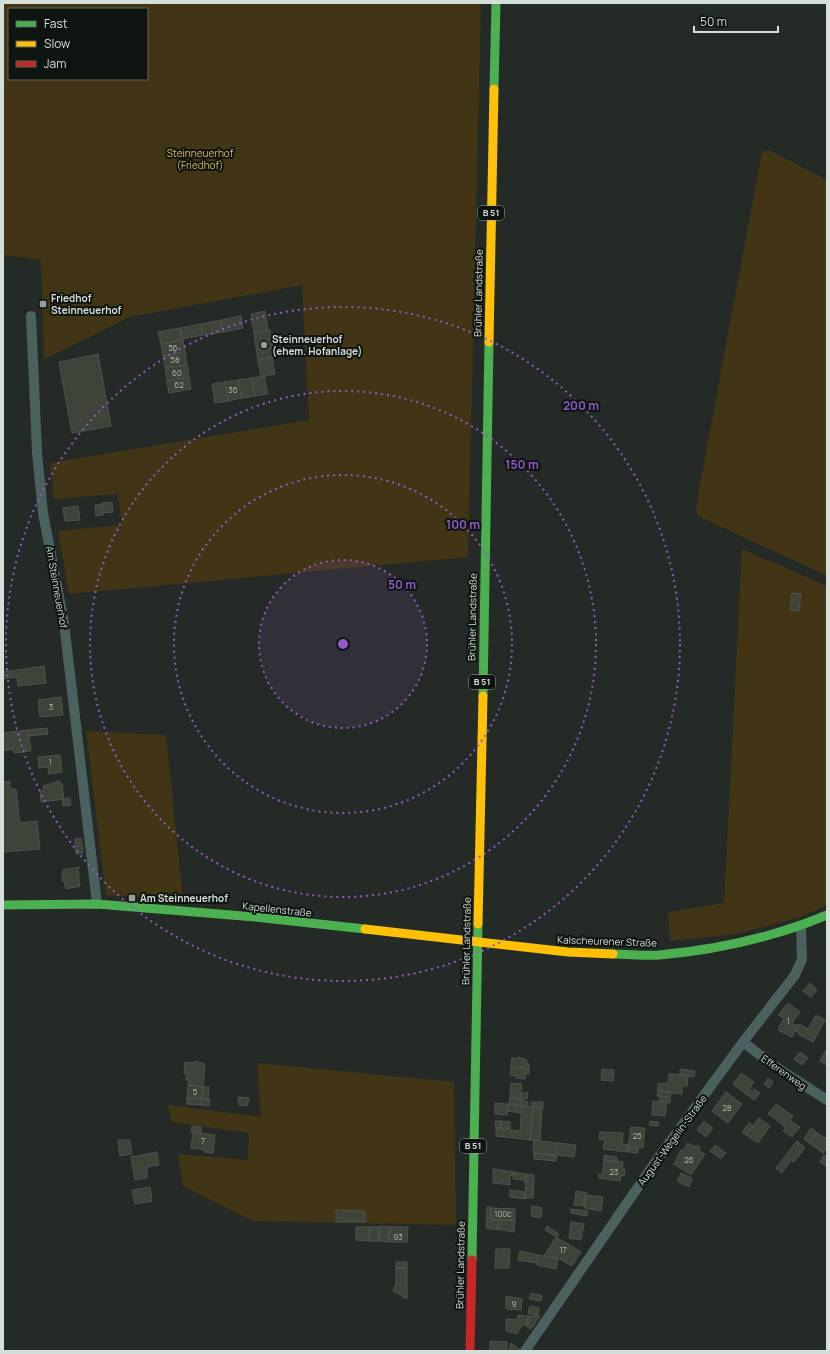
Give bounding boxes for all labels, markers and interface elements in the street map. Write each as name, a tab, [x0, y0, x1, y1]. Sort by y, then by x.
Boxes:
legend	[8, 8, 148, 80]
scale bar	[694, 8, 778, 34]
text: 50 m	[700, 13, 727, 30]
text: Fast	[44, 15, 68, 32]
text: Slow	[44, 35, 70, 52]
text: Jam	[44, 55, 66, 72]
park label: Steinneuerhof (Friedhof)	[167, 146, 234, 172]
road number: B 51	[478, 206, 504, 220]
street label: Brühler Landstraße	[470, 249, 486, 337]
place label: Friedhof Steinneuerhof	[51, 291, 122, 317]
marker: Friedhof Steinneuerhof	[38, 299, 48, 309]
place label: Steinneuerhof (ehem. Hofanlage)	[272, 332, 362, 358]
marker: Steinneuerhof (ehem. Hofanlage)	[259, 340, 269, 350]
house number: 56	[168, 342, 178, 353]
house number: 58	[170, 354, 180, 365]
house number: 60	[172, 367, 182, 378]
house number: 62	[174, 379, 184, 390]
house number: 36	[228, 384, 238, 395]
text: 200 m	[563, 397, 599, 414]
text: 150 m	[505, 456, 539, 473]
text: 100 m	[446, 516, 480, 533]
street label: Am Steinneuerhof	[43, 545, 71, 630]
street label: Brühler Landstraße	[464, 573, 480, 661]
text: 50 m	[388, 576, 416, 593]
centre of rings	[336, 637, 350, 651]
road number: B 51	[469, 675, 495, 689]
house number: 3	[49, 701, 53, 712]
house number: 1	[48, 756, 52, 767]
place label: Am Steinneuerhof	[140, 891, 228, 905]
marker: Am Steinneuerhof	[127, 893, 137, 903]
street label: Brühler Landstraße	[458, 897, 474, 985]
street label: Kapellenstraße	[242, 898, 312, 920]
street label: Kalscheurener Straße	[557, 932, 657, 950]
house number: 1	[786, 1015, 790, 1026]
street label: Efferenweg	[759, 1051, 810, 1093]
house number: 5	[193, 1086, 198, 1097]
street label: August-Wegelin-Straße	[634, 1092, 710, 1188]
house number: 28	[722, 1102, 732, 1113]
house number: 25	[632, 1130, 642, 1141]
house number: 7	[201, 1135, 205, 1146]
road number: B 51	[460, 1139, 486, 1153]
house number: 26	[684, 1154, 694, 1165]
house number: 23	[610, 1166, 618, 1177]
house number: 100c	[494, 1208, 512, 1219]
street label: Brühler Landstraße	[452, 1221, 468, 1309]
house number: 93	[393, 1231, 403, 1242]
house number: 17	[559, 1244, 567, 1255]
house number: 9	[512, 1298, 517, 1309]

